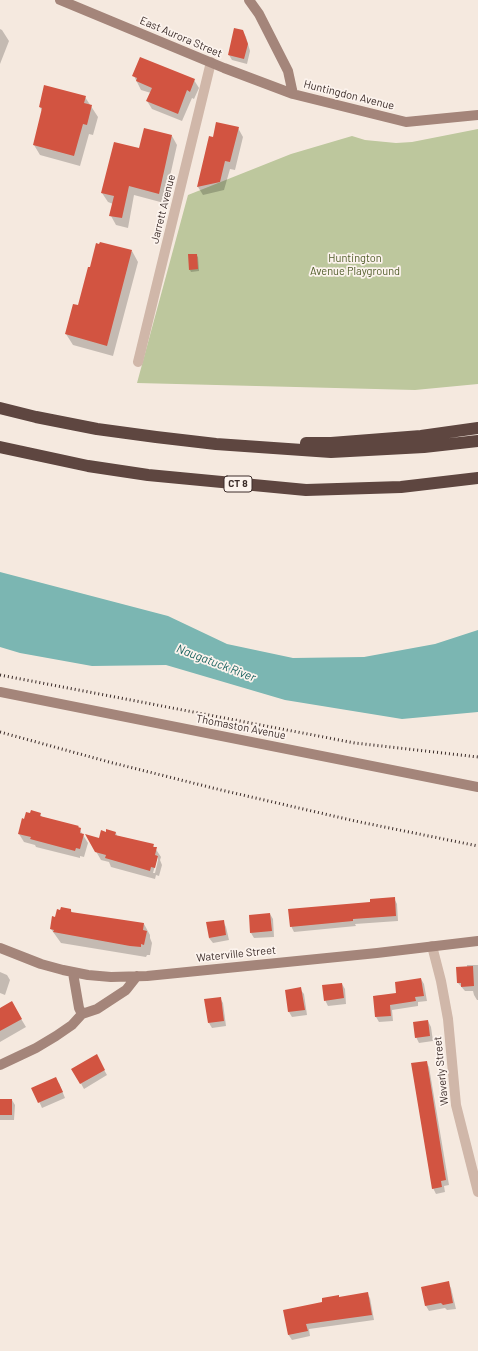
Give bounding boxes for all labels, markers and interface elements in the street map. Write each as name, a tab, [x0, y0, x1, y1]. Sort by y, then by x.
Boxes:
street label: East Aurora Street	[138, 14, 224, 60]
street label: Huntingdon Avenue	[302, 77, 396, 113]
street label: Jarrett Avenue	[148, 173, 178, 245]
park label: Huntington Avenue Playground	[310, 251, 400, 277]
road number: CT 8	[224, 476, 252, 492]
water label: Naugatuck River	[174, 641, 258, 685]
street label: Thomaston Avenue	[195, 712, 287, 742]
street label: Waterville Street	[196, 943, 276, 965]
street label: Waverly Street	[431, 1036, 451, 1106]

